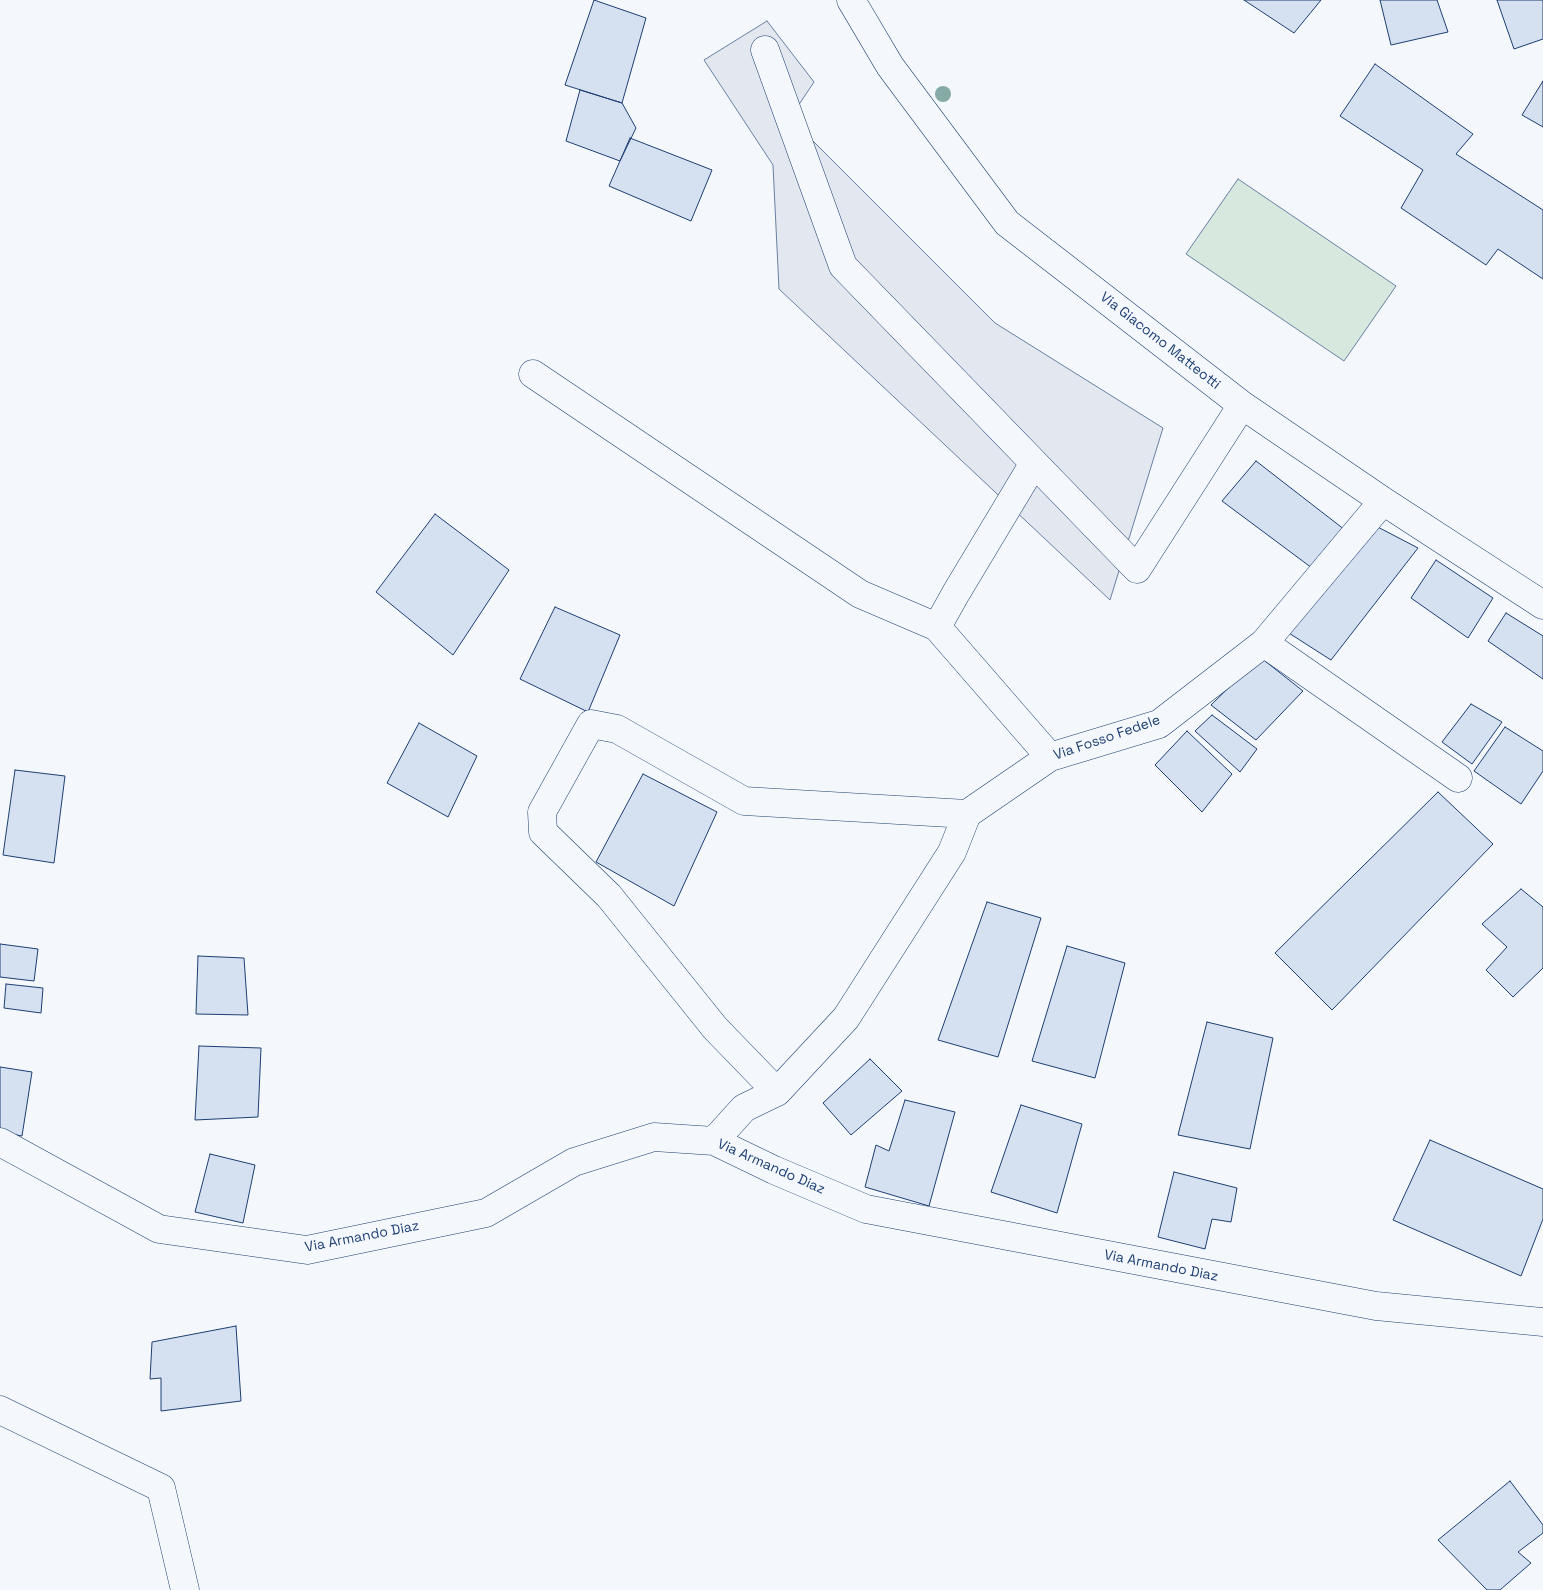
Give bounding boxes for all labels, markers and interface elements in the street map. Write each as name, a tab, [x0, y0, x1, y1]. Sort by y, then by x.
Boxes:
street label: Via Giacomo Matteotti	[1097, 289, 1223, 393]
street label: Via Fosso Fedele	[1051, 712, 1163, 764]
street label: Via Armando Diaz	[715, 1136, 827, 1198]
street label: Via Armando Diaz	[304, 1218, 420, 1256]
street label: Via Armando Diaz	[1103, 1247, 1219, 1285]

